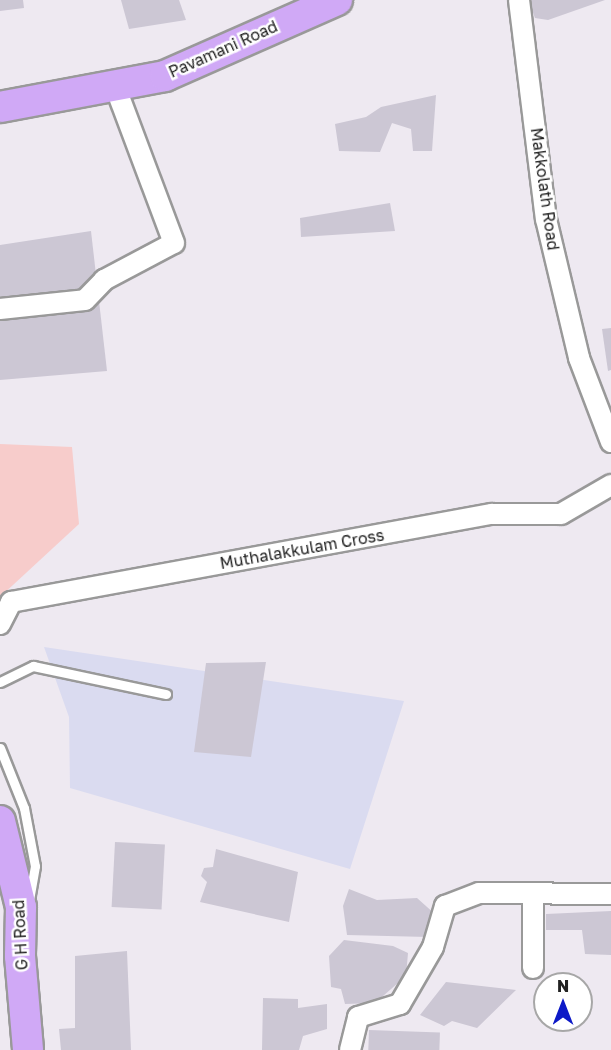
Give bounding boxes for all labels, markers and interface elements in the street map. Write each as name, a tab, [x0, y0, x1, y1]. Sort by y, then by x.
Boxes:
street label: Pavamani Road	[166, 16, 280, 82]
street label: Makkolath Road	[527, 126, 563, 252]
street label: Muthalakkulam Cross	[218, 525, 386, 573]
street label: G H Road	[9, 899, 31, 971]
north arrow	[533, 972, 593, 1032]
text: N	[557, 976, 569, 996]

